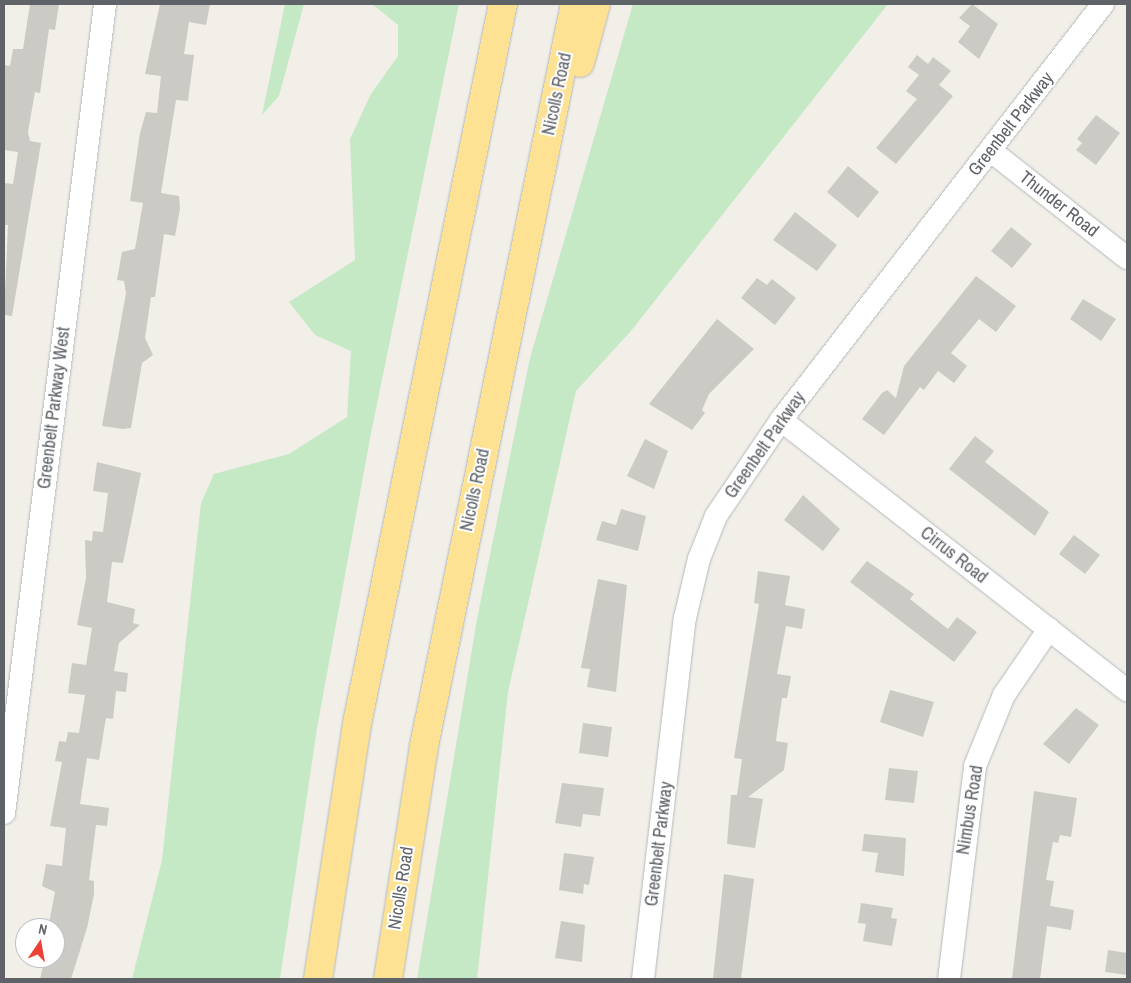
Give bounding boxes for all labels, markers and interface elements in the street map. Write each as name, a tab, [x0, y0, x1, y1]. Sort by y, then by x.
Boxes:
street label: Nicolls Road	[538, 51, 576, 137]
street label: Greenbelt Parkway	[964, 68, 1058, 180]
street label: Thunder Road	[1015, 166, 1103, 242]
street label: Greenbelt Parkway West	[33, 326, 75, 490]
street label: Greenbelt Parkway	[720, 387, 810, 503]
street label: Nicolls Road	[456, 447, 494, 533]
street label: Cirrus Road	[916, 522, 992, 588]
street label: Nimbus Road	[952, 764, 988, 856]
street label: Greenbelt Parkway	[641, 780, 677, 908]
street label: Nicolls Road	[384, 845, 418, 931]
north arrow	[15, 918, 65, 968]
text: N	[37, 920, 49, 939]

